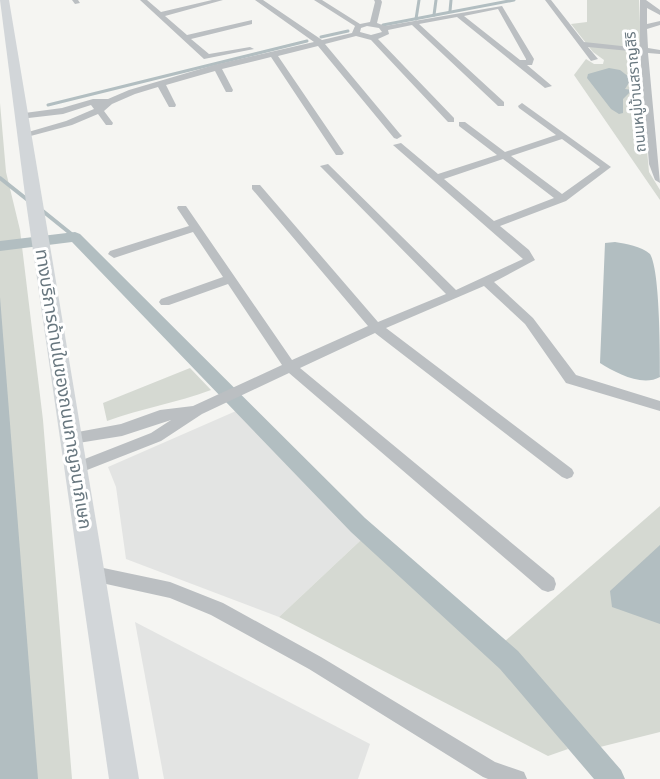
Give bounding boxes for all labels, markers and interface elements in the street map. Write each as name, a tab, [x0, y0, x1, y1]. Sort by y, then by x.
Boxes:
street label: ถนนหมู่บ้านสราญสิริ	[619, 31, 651, 153]
street label: ทางบริการด้านในของถนนกาญจนาภิเษก	[29, 247, 99, 531]

